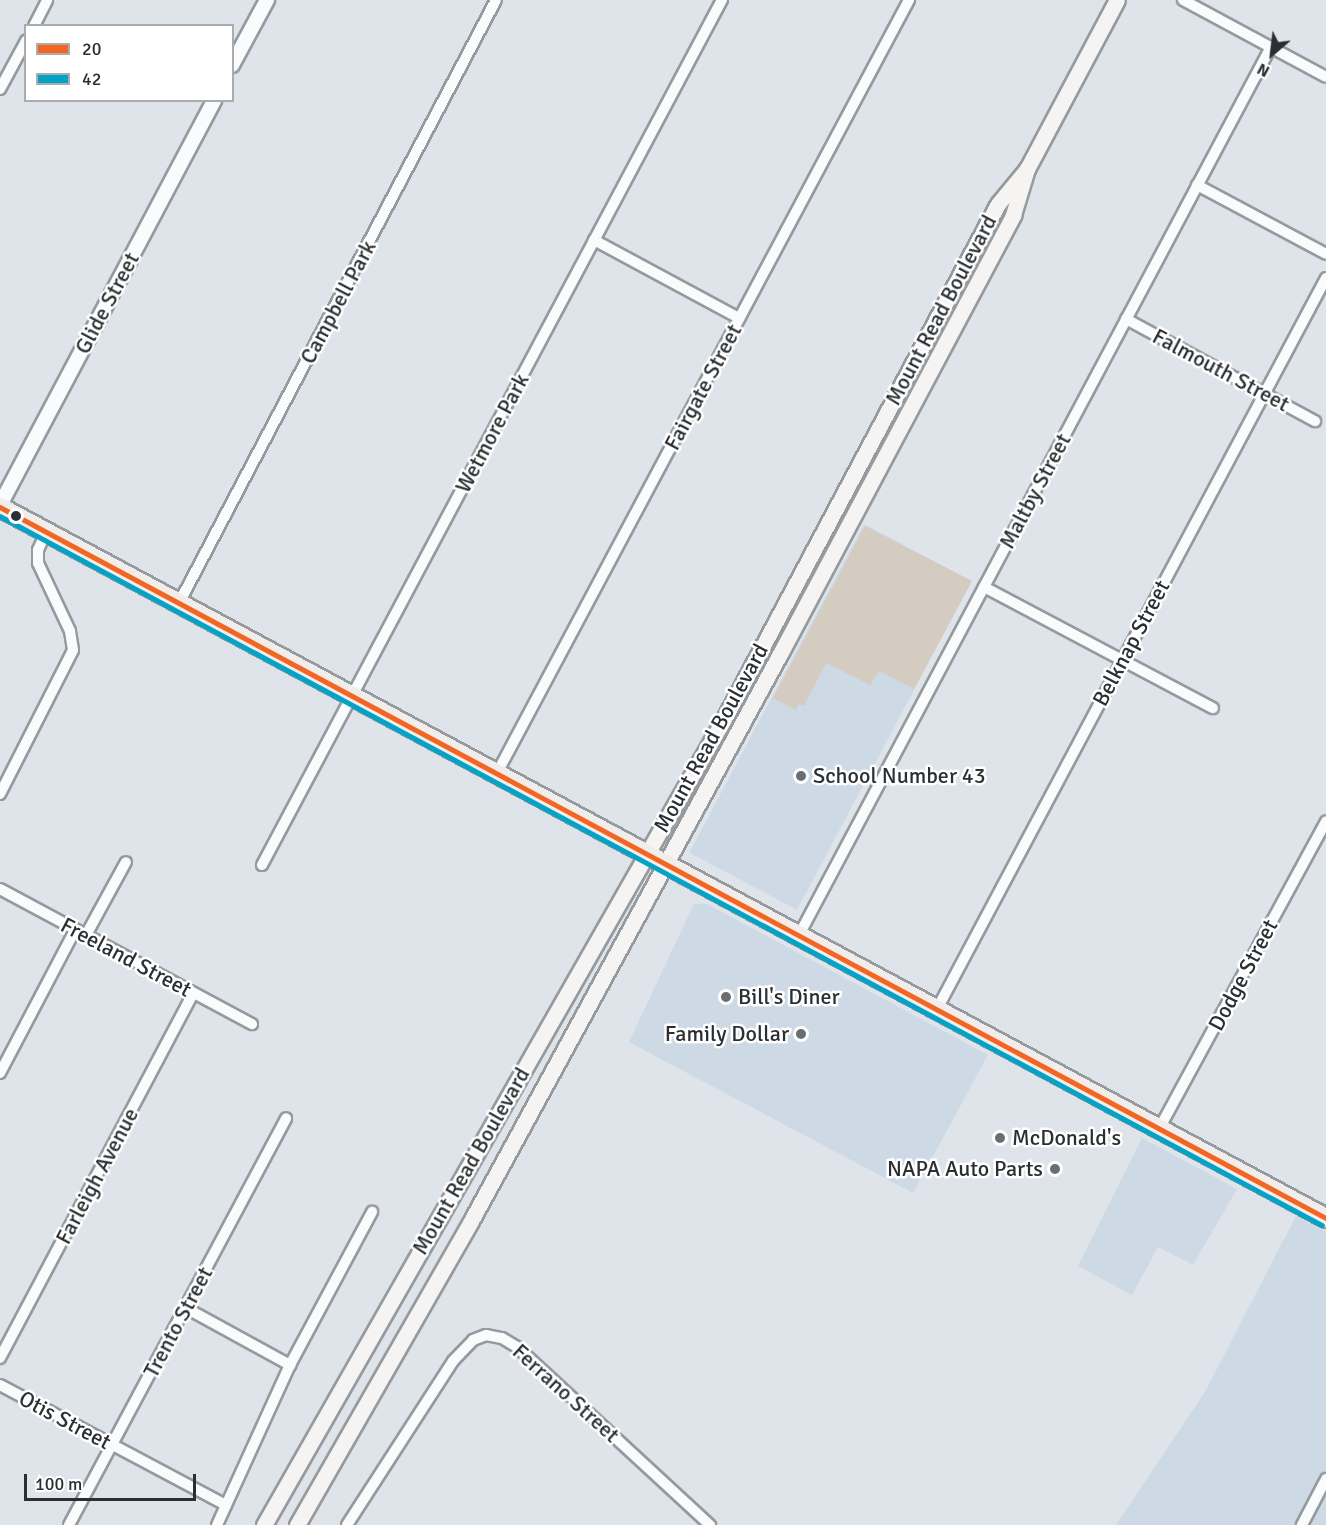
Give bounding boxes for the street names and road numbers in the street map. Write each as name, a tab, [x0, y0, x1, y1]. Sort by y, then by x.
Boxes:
street label: Mount Read Boulevard	[880, 210, 1002, 410]
street label: Campbell Park	[294, 236, 382, 368]
street label: Glide Street	[69, 248, 145, 358]
street label: Fairgate Street	[659, 319, 747, 455]
street label: Falmouth Street	[1148, 323, 1294, 417]
street label: Wetmore Park	[450, 369, 534, 497]
street label: Maltby Street	[994, 429, 1076, 553]
street label: Belknap Street	[1087, 576, 1175, 710]
street label: Mount Read Boulevard	[648, 639, 774, 837]
street label: Freeland Street	[56, 912, 196, 1002]
street label: Dodge Street	[1203, 915, 1283, 1035]
street label: Mount Read Boulevard	[407, 1063, 535, 1259]
street label: Farleigh Avenue	[50, 1103, 144, 1249]
street label: Trento Street	[138, 1262, 218, 1382]
street label: Ferrano Street	[507, 1338, 625, 1448]
street label: Otis Street	[15, 1385, 115, 1455]

